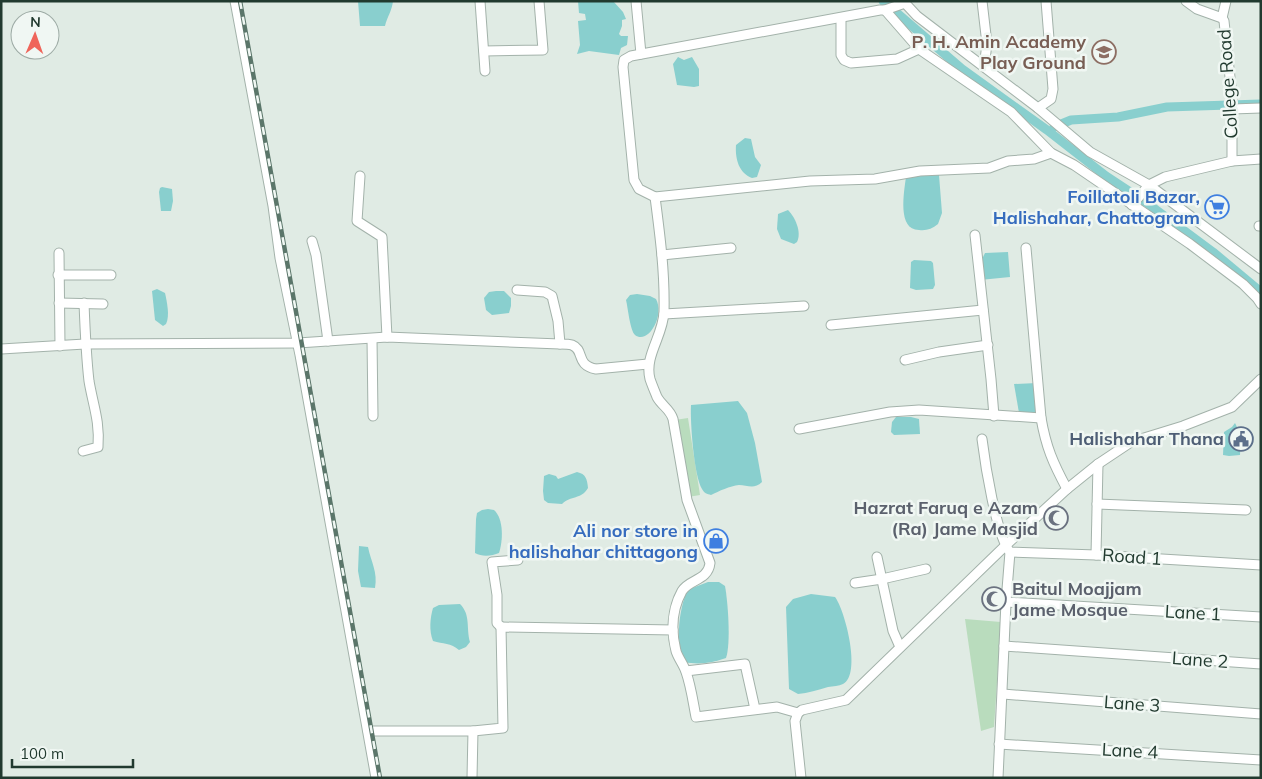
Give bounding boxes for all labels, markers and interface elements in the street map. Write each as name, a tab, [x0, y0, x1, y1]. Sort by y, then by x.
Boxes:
north arrow	[10, 10, 60, 60]
text: N	[30, 13, 41, 31]
street label: College Road	[1212, 28, 1243, 140]
place label: P. H. Amin Academy Play Ground	[912, 30, 1086, 74]
school or university icon: P. H. Amin Academy Play Ground	[1091, 39, 1117, 65]
place label: Foillatoli Bazar, Halishahar, Chattogram	[993, 185, 1200, 229]
supermarket icon: Foillatoli Bazar, Halishahar, Chattogram	[1204, 194, 1230, 220]
public building icon: Halishahar Thana	[1228, 426, 1254, 452]
place label: Halishahar Thana	[1069, 427, 1224, 450]
place label: Hazrat Faruq e Azam (Ra) Jame Masjid	[854, 496, 1038, 540]
mosque icon: Hazrat Faruq e Azam (Ra) Jame Masjid	[1043, 505, 1069, 531]
place label: Ali nor store in halishahar chittagong	[509, 519, 698, 563]
shop icon: Ali nor store in halishahar chittagong	[703, 528, 729, 554]
street label: Road 1	[1101, 543, 1163, 570]
place label: Baitul Moajjam Jame Mosque	[1012, 577, 1142, 621]
mosque icon: Baitul Moajjam Jame Mosque	[981, 586, 1007, 612]
street label: Lane 1	[1164, 600, 1222, 625]
street label: Lane 2	[1171, 646, 1229, 673]
street label: Lane 3	[1103, 690, 1161, 717]
scale bar	[12, 736, 134, 768]
street label: Lane 4	[1101, 738, 1159, 763]
text: 100 m	[20, 744, 64, 763]

